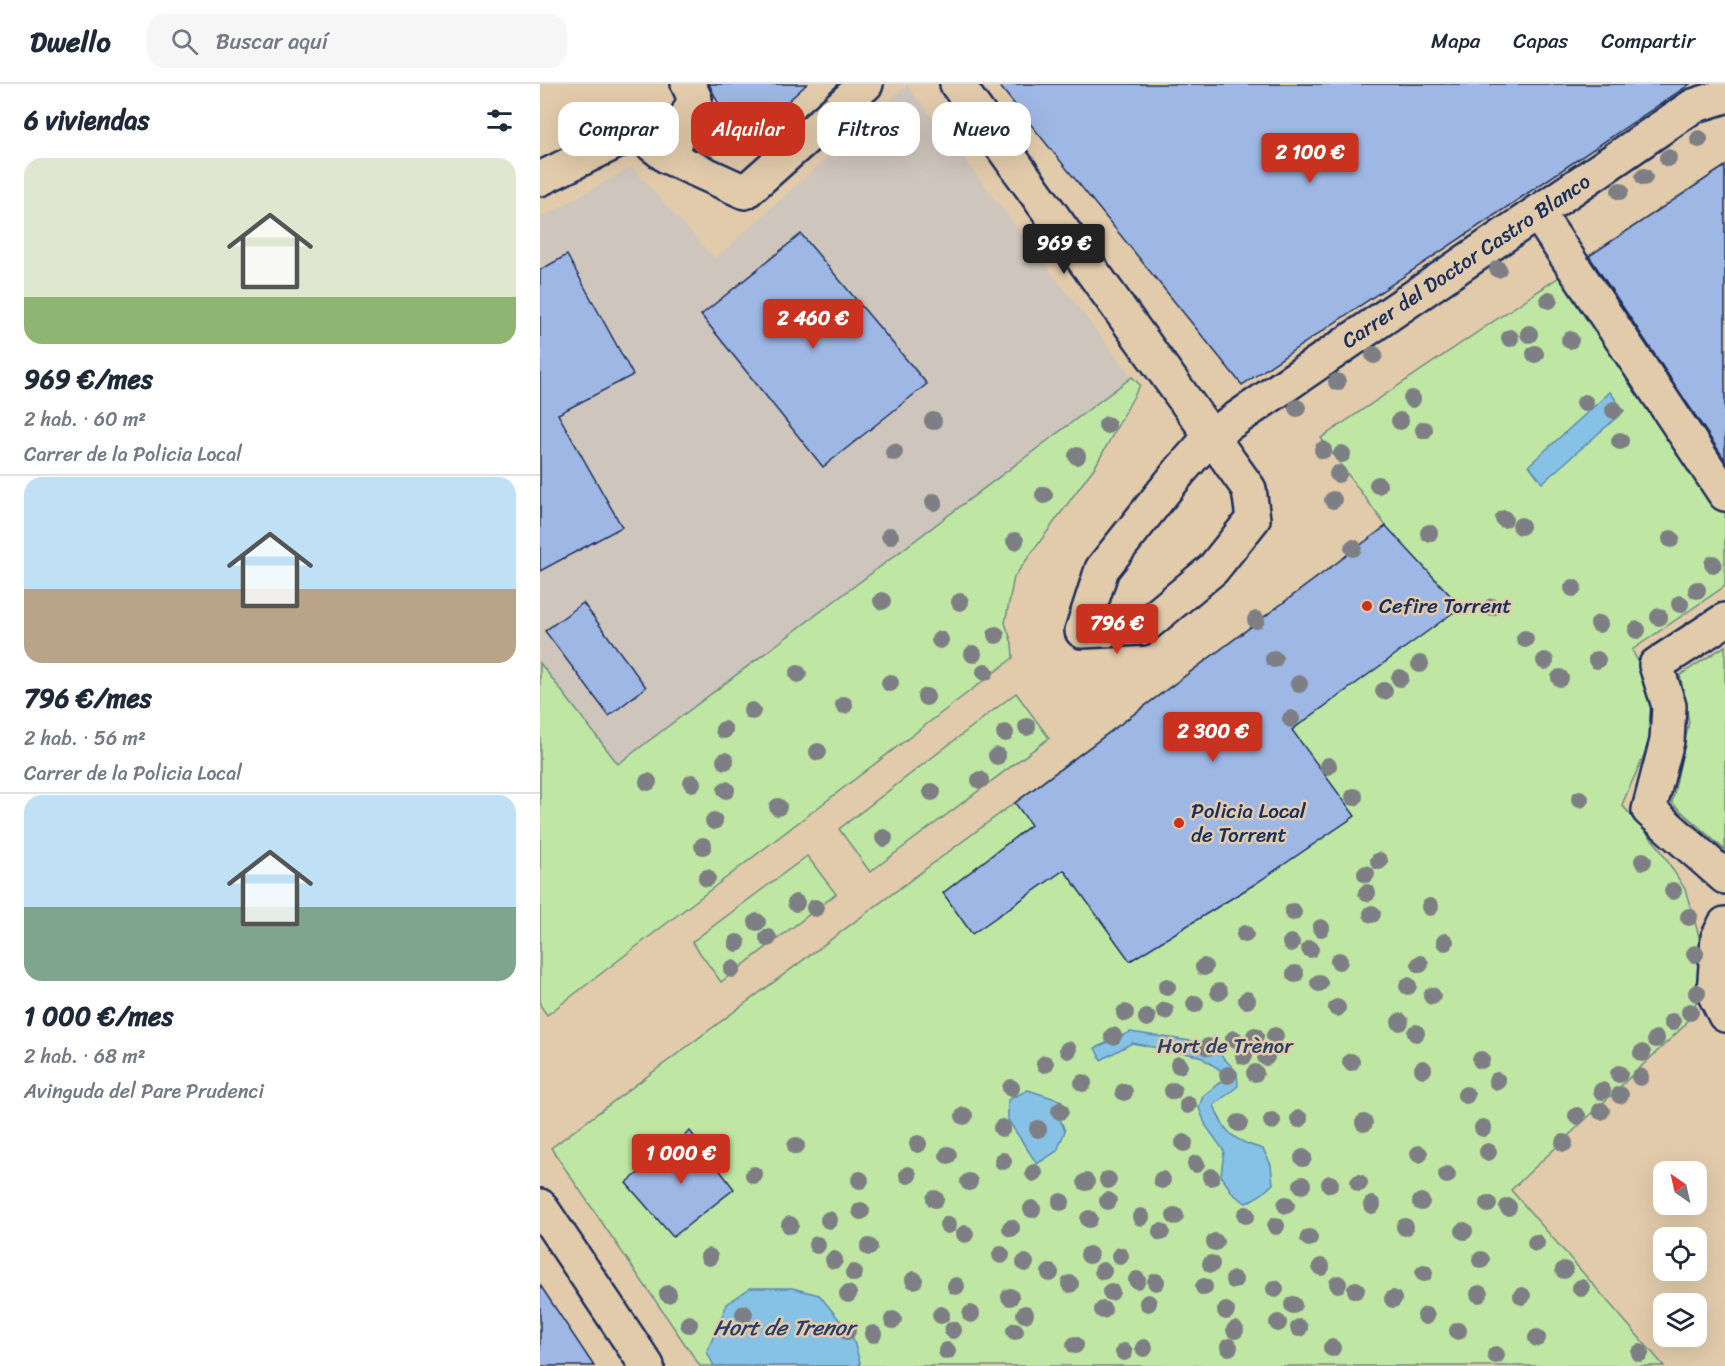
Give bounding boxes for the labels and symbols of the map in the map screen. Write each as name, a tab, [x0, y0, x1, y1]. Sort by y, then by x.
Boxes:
pin: 2 100 €	[1255, 133, 1365, 184]
street label: Carrer del Doctor Castro Blanco	[1333, 163, 1599, 359]
pin: 969 €	[1022, 224, 1106, 275]
pin: 2 460 €	[758, 299, 868, 350]
place label: Cefire Torrent	[1379, 587, 1511, 625]
marker: Cefire Torrent	[1360, 599, 1374, 613]
pin: 796 €	[1075, 604, 1159, 655]
pin: 2 300 €	[1158, 712, 1268, 763]
place label: Policia Local de Torrent	[1191, 792, 1307, 854]
marker: Policia Local de Torrent	[1172, 816, 1186, 830]
park label: Hort de Trènor	[1157, 1027, 1294, 1065]
pin: 1 000 €	[626, 1134, 736, 1185]
north arrow	[1653, 1161, 1707, 1215]
water label: Hort de Trenor	[713, 1308, 859, 1347]

